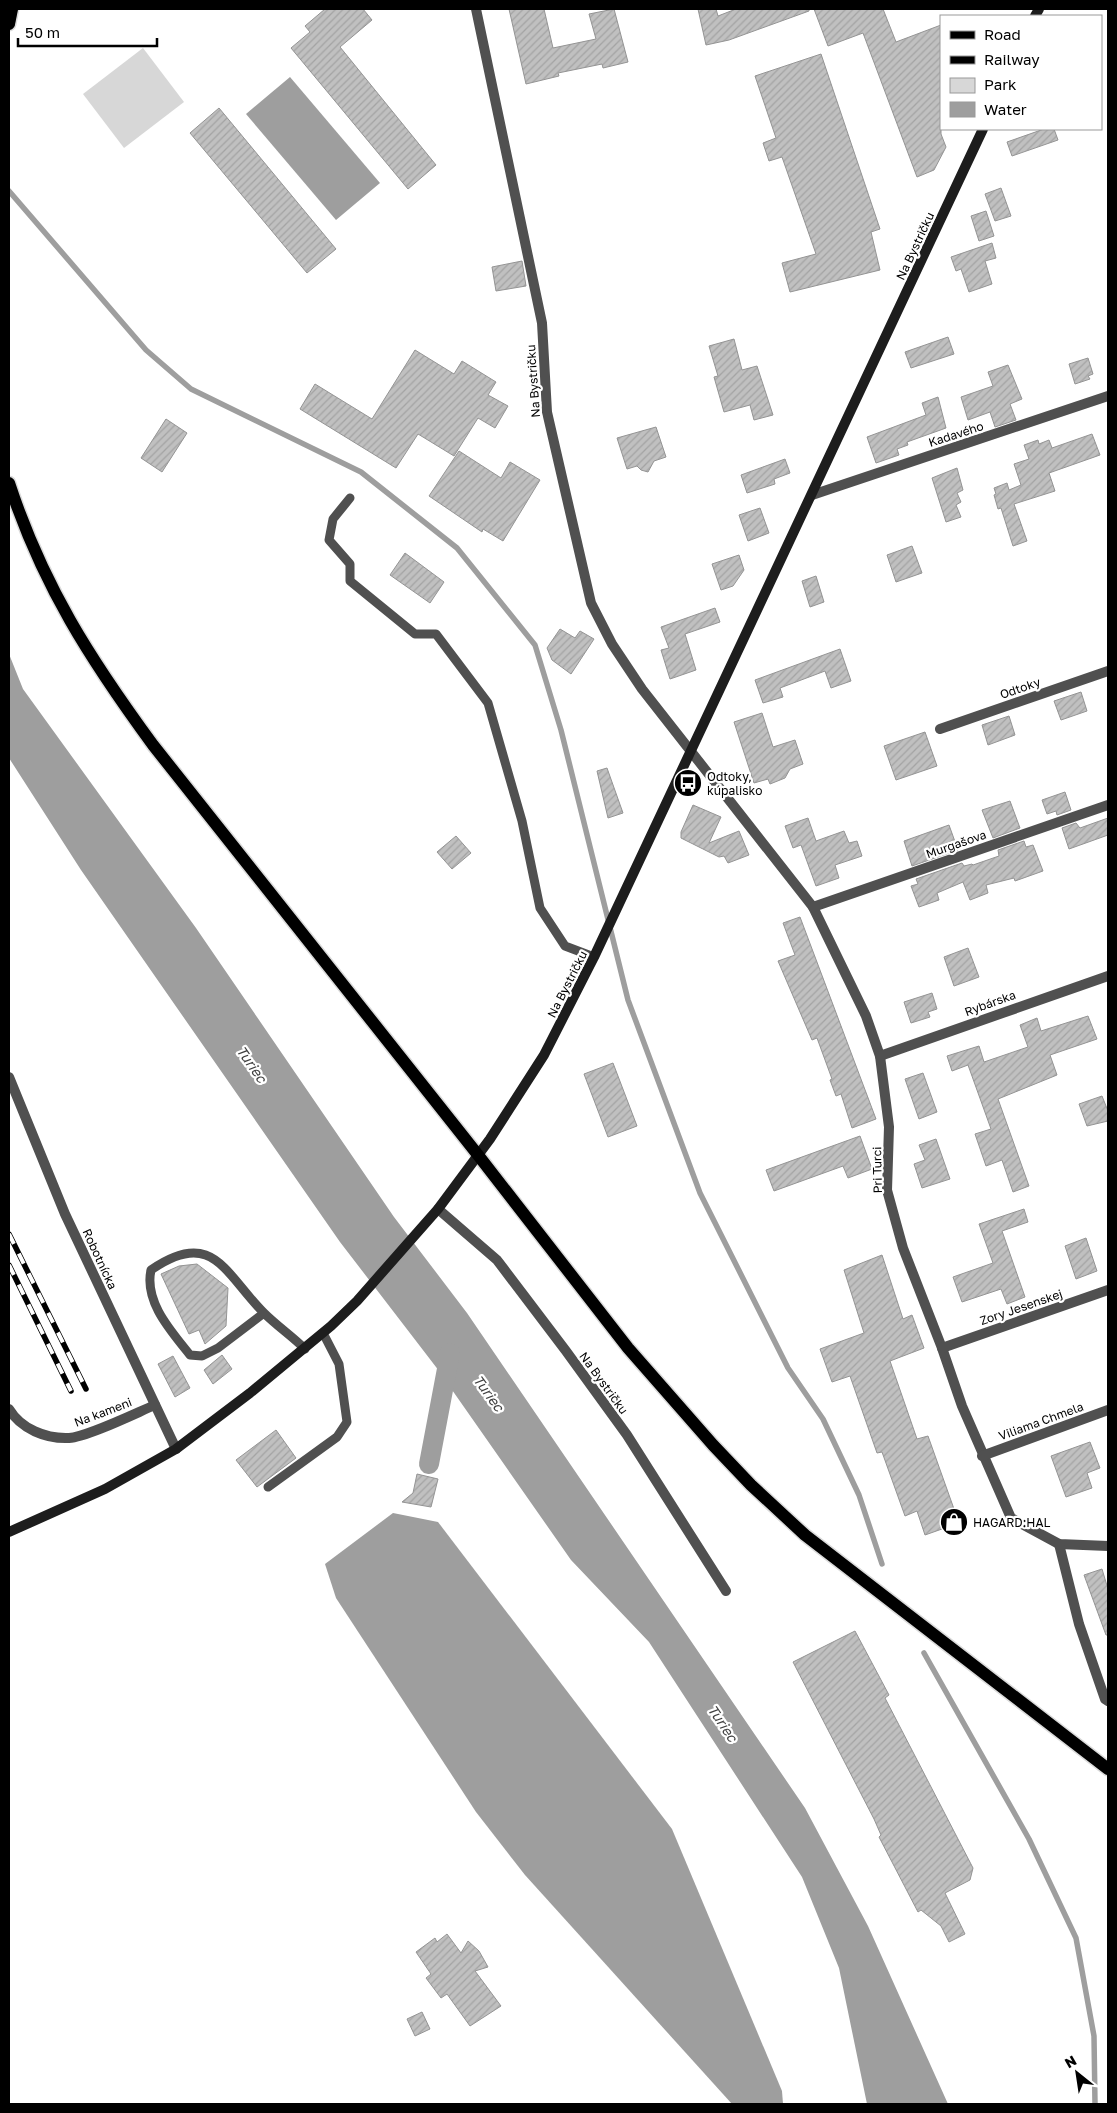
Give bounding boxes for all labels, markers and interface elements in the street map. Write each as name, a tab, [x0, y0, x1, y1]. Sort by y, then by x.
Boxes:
scale bar	[18, 15, 156, 47]
legend	[940, 15, 1102, 130]
text: 50 m	[25, 23, 60, 41]
text: Road	[984, 25, 1021, 43]
text: Railway	[984, 50, 1040, 68]
text: Park	[984, 75, 1017, 93]
text: Water	[984, 100, 1027, 118]
street label: Na Bystričku	[893, 210, 937, 282]
street label: Na Bystričku	[523, 344, 543, 418]
street label: Kadavého	[927, 418, 985, 450]
street label: Odtoky	[998, 674, 1043, 702]
bus stop icon: Odtoky, kúpalisko	[673, 768, 703, 798]
place label: Odtoky, kúpalisko	[707, 769, 762, 798]
street label: Murgašova	[924, 827, 988, 861]
street label: Na Bystričku	[544, 948, 590, 1020]
street label: Rybárska	[962, 987, 1018, 1019]
water label: Turiec	[233, 1042, 271, 1087]
street label: Pri Turci	[869, 1147, 885, 1193]
street label: Robotnícka	[79, 1226, 121, 1292]
street label: Zory Jesenskej	[978, 1286, 1064, 1328]
street label: Na Bystričku	[576, 1349, 632, 1417]
water label: Turiec	[470, 1371, 509, 1416]
street label: Na kameni	[72, 1394, 134, 1430]
street label: Viliama Chmela	[997, 1399, 1085, 1443]
shop icon: HAGARD:HAL	[939, 1507, 969, 1537]
place label: HAGARD:HAL	[973, 1515, 1051, 1530]
water label: Turiec	[705, 1701, 742, 1746]
north arrow	[1052, 2048, 1102, 2098]
text: N	[1061, 2051, 1079, 2071]

